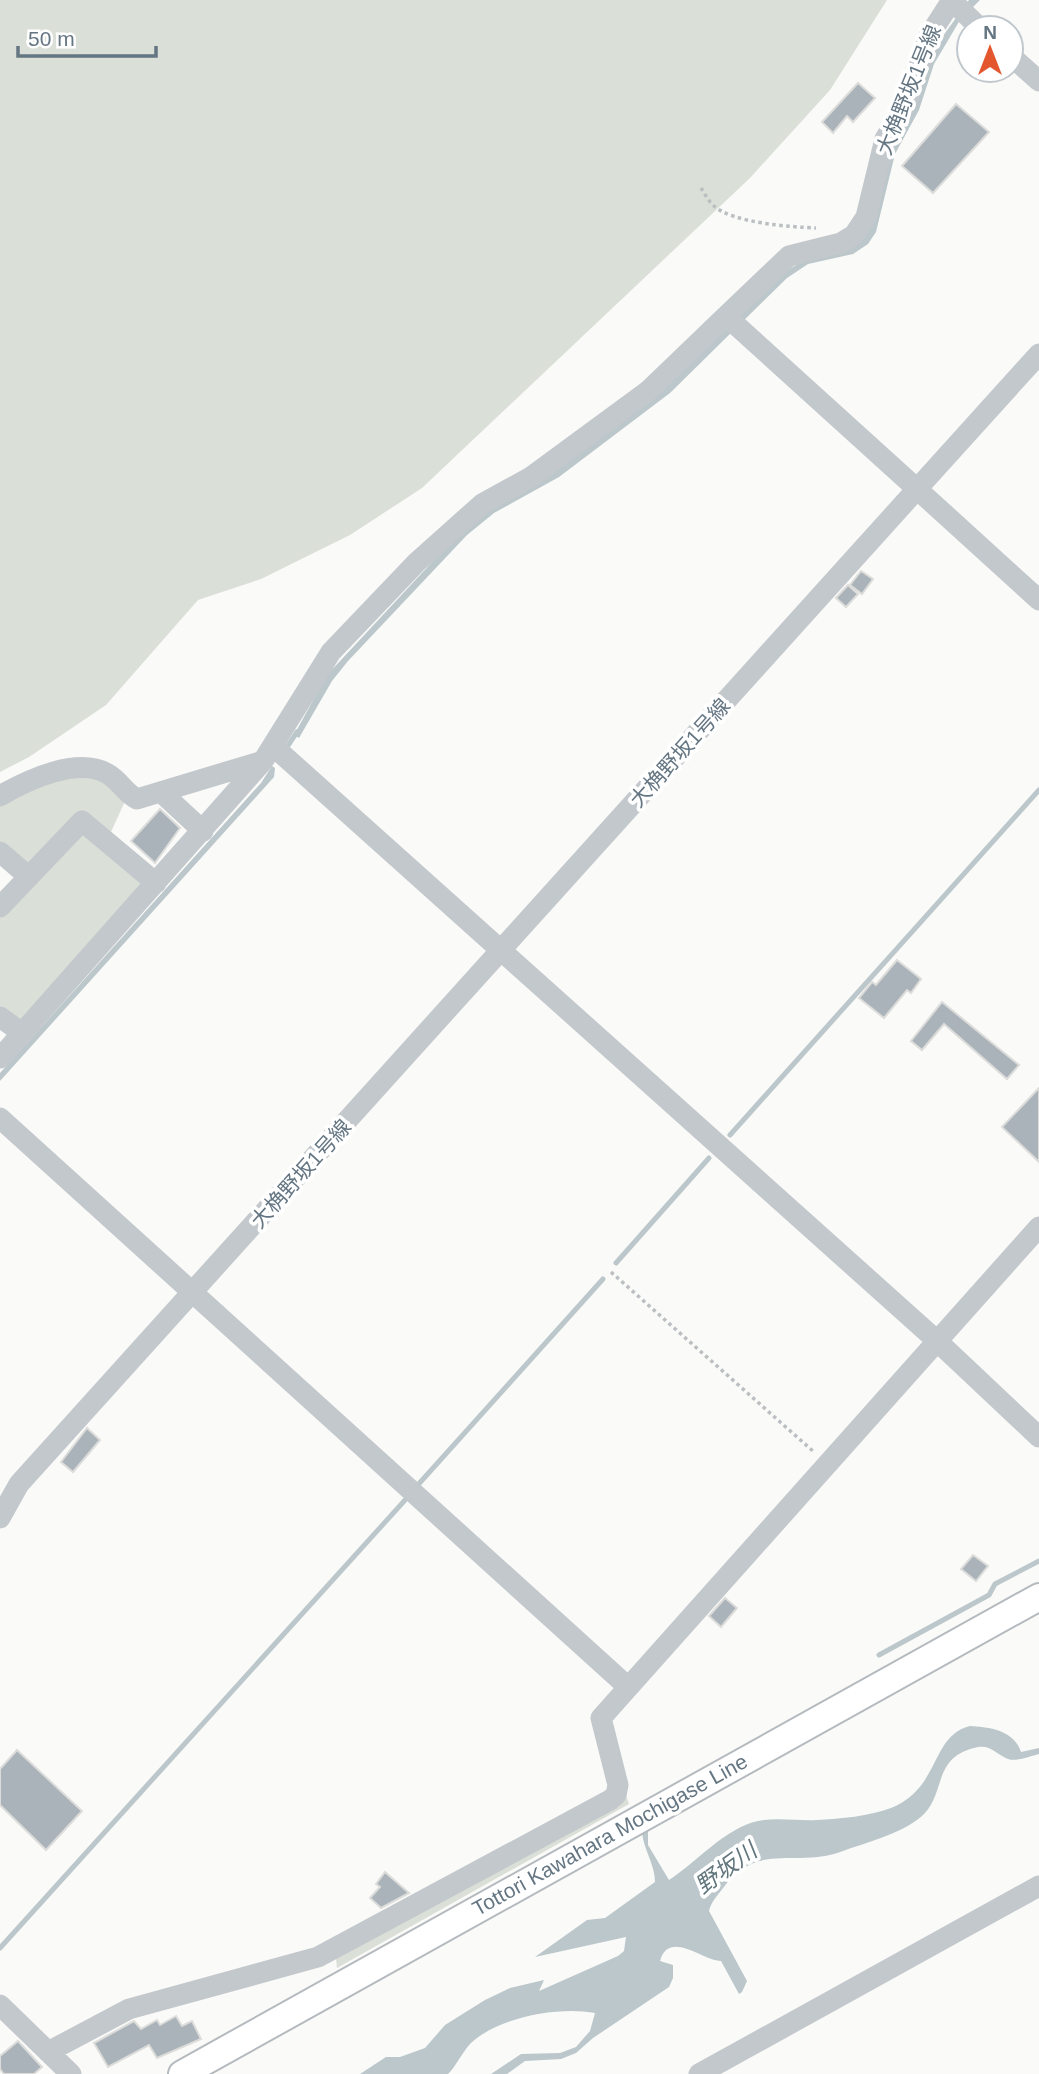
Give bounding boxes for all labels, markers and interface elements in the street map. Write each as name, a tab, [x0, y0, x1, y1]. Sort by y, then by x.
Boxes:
scale bar	[18, 14, 156, 58]
north arrow	[955, 14, 1025, 84]
street label: 大桷野坂1号線	[872, 22, 945, 158]
text: N	[983, 22, 997, 43]
text: 50 m	[28, 27, 75, 50]
street label: 大桷野坂1号線	[625, 694, 734, 812]
street label: 大桷野坂1号線	[246, 1115, 355, 1233]
street label: Tottori Kawahara Mochigase Line	[468, 1749, 751, 1920]
water label: 野坂川	[690, 1835, 764, 1899]

